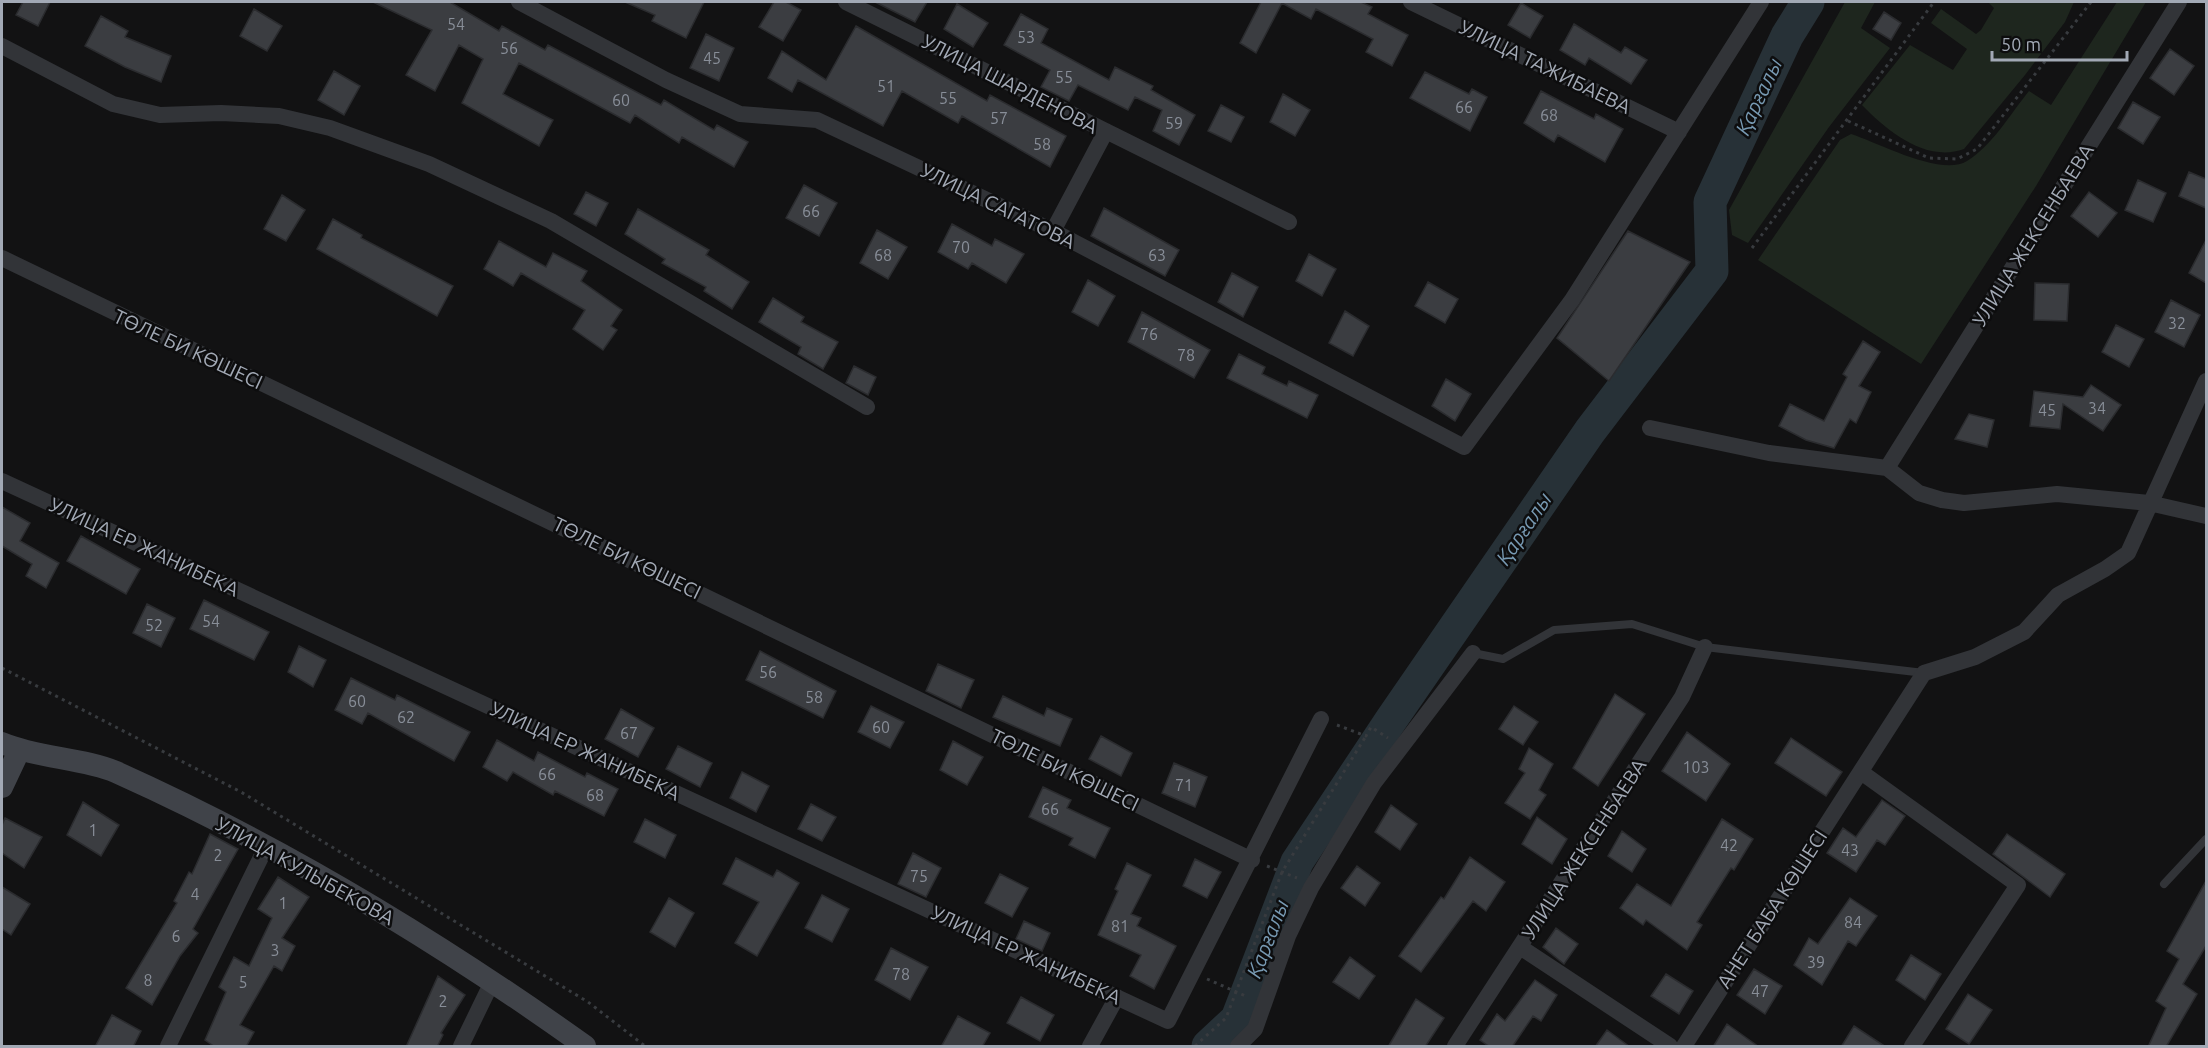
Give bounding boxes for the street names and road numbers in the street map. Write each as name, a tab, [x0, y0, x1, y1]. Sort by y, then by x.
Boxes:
street label: УЛИЦА ТАЖИБАЕВА	[1456, 15, 1635, 118]
street label: УЛИЦА ШАРДЕНОВА	[918, 29, 1102, 138]
street label: УЛИЦА ЖЕКСЕНБАЕВА	[1967, 139, 2098, 330]
street label: УЛИЦА САГАТОВА	[917, 158, 1079, 253]
street label: ТӨЛЕ БИ КӨШЕСІ	[110, 304, 266, 393]
street label: УЛИЦА ЕР ЖАНИБЕКА	[46, 492, 243, 601]
street label: ТӨЛЕ БИ КӨШЕСІ	[549, 512, 705, 603]
street label: УЛИЦА ЕР ЖАНИБЕКА	[487, 696, 684, 805]
street label: ТӨЛЕ БИ КӨШЕСІ	[987, 724, 1143, 815]
street label: УЛИЦА ЖЕКСЕНБАЕВА	[1517, 754, 1651, 943]
street label: УЛИЦА КУЛЫБЕКОВА	[212, 812, 399, 929]
street label: АНЕТ БАБА КӨШЕСІ	[1712, 825, 1831, 992]
street label: УЛИЦА ЕР ЖАНИБЕКА	[928, 900, 1125, 1009]

